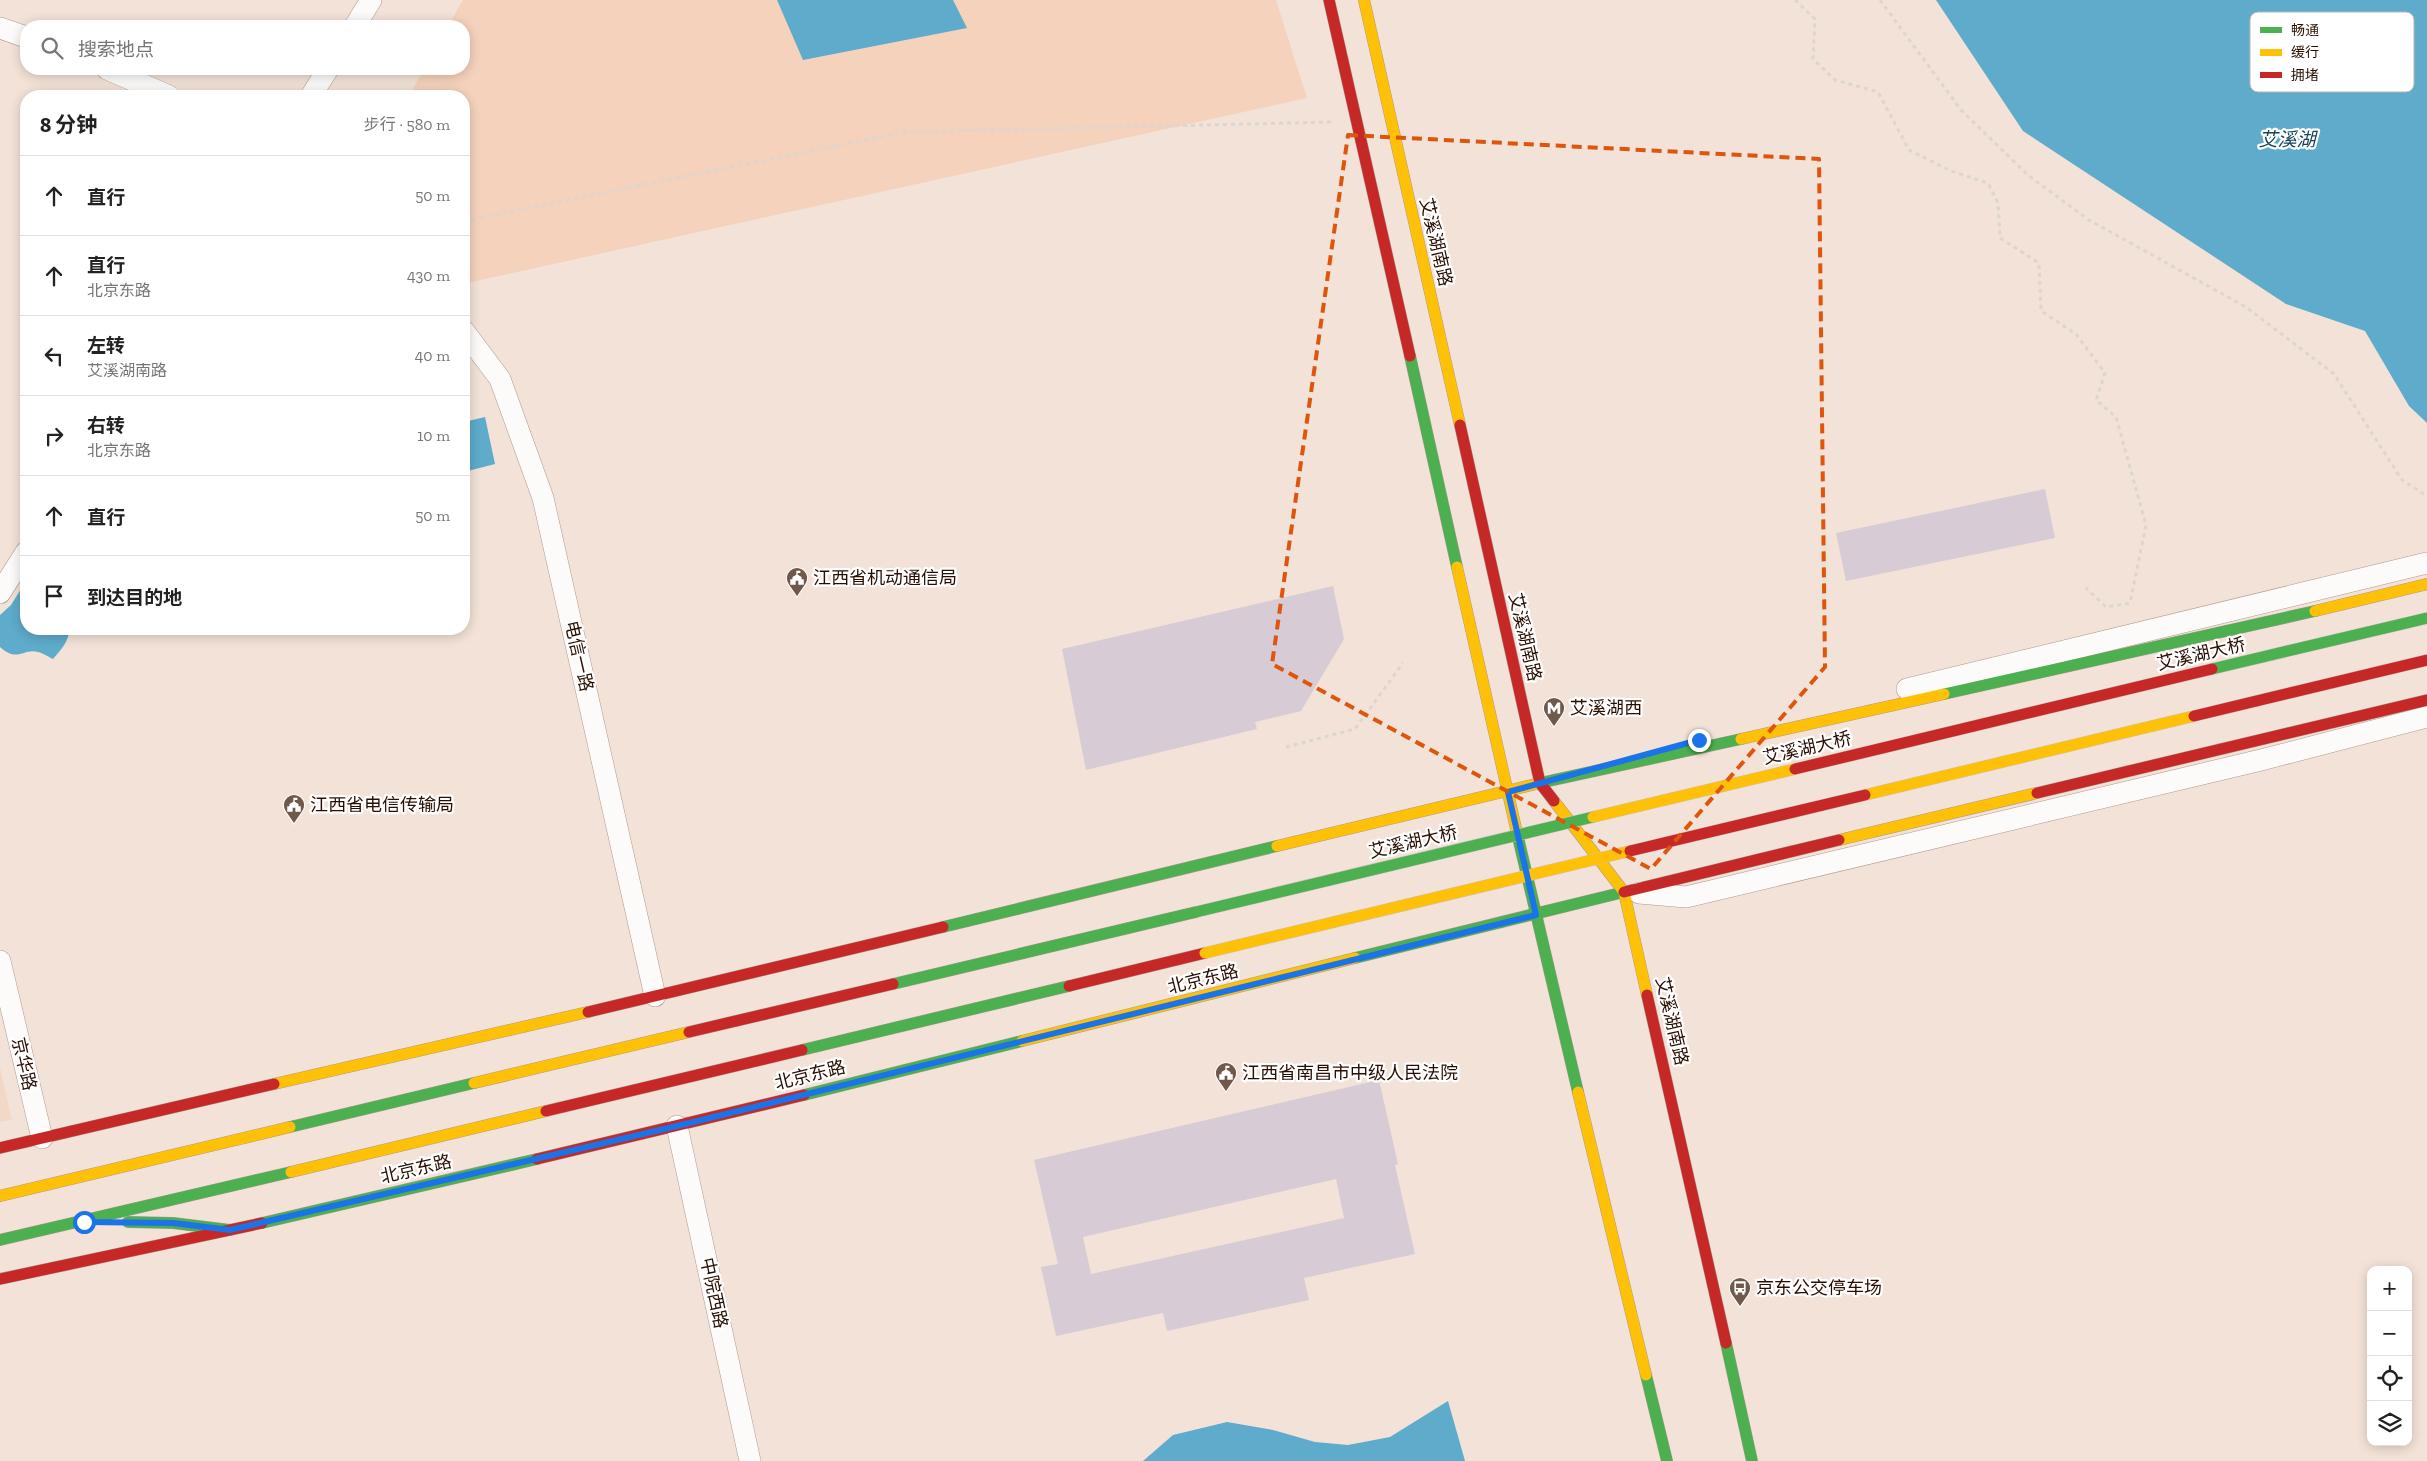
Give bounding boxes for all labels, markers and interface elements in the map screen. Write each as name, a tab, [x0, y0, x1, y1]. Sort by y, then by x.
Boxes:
legend	[2250, 12, 2414, 92]
search box	[20, 20, 470, 75]
text: 畅通	[2291, 22, 2319, 39]
icon: search	[38, 34, 66, 62]
text: 搜索地点	[78, 38, 154, 61]
text: 缓行	[2291, 44, 2319, 61]
text: 拥堵	[2291, 67, 2319, 84]
text: 8 分钟	[40, 112, 97, 137]
text: 步行 · 580 m	[364, 115, 450, 134]
water label: 艾溪湖	[2258, 128, 2318, 151]
icon: ahead	[40, 182, 68, 210]
text: 直行	[87, 186, 125, 209]
text: 50 m	[415, 186, 450, 205]
street label: 艾溪湖南路	[1415, 196, 1457, 288]
text: 直行	[87, 254, 125, 277]
icon: ahead	[40, 262, 68, 290]
text: 430 m	[407, 266, 450, 285]
text: 北京东路	[87, 281, 151, 300]
text: 左转	[87, 334, 125, 357]
icon: left	[40, 342, 68, 370]
text: 40 m	[415, 346, 450, 365]
text: 艾溪湖南路	[87, 361, 167, 380]
text: 右转	[87, 414, 125, 437]
icon: right	[40, 422, 68, 450]
text: 10 m	[417, 426, 450, 445]
text: 北京东路	[87, 441, 151, 460]
icon: ahead	[40, 502, 68, 530]
text: 直行	[87, 506, 125, 529]
text: 50 m	[415, 506, 450, 525]
public building icon: 江西省机动通信局	[785, 566, 809, 597]
place label: 江西省机动通信局	[813, 567, 957, 589]
icon: arrive	[40, 582, 68, 610]
text: 到达目的地	[87, 586, 182, 609]
street label: 艾溪湖南路	[1504, 591, 1546, 683]
street label: 电信一路	[560, 618, 598, 694]
street label: 艾溪湖大桥	[2155, 633, 2247, 675]
metro station icon: 艾溪湖西	[1542, 696, 1566, 727]
place label: 艾溪湖西	[1570, 697, 1642, 719]
street label: 艾溪湖大桥	[1761, 727, 1853, 769]
route end	[1688, 729, 1711, 752]
public building icon: 江西省电信传输局	[282, 793, 306, 824]
place label: 江西省电信传输局	[310, 794, 454, 816]
street label: 艾溪湖大桥	[1367, 821, 1459, 863]
street label: 北京东路	[1165, 960, 1241, 998]
street label: 艾溪湖南路	[1651, 975, 1693, 1067]
street label: 京华路	[7, 1035, 41, 1093]
street label: 北京东路	[772, 1056, 848, 1094]
public building icon: 江西省南昌市中级人民法院	[1214, 1061, 1238, 1092]
place label: 江西省南昌市中级人民法院	[1242, 1062, 1458, 1084]
street label: 北京东路	[378, 1150, 454, 1188]
route start	[73, 1211, 96, 1234]
street label: 中院西路	[696, 1255, 732, 1331]
map controls	[2367, 1266, 2412, 1446]
button: +	[2367, 1266, 2412, 1311]
bus stop icon: 京东公交停车场	[1728, 1276, 1752, 1307]
place label: 京东公交停车场	[1756, 1277, 1882, 1299]
button: −	[2367, 1311, 2412, 1356]
button: locate	[2367, 1356, 2412, 1401]
button: layers	[2367, 1401, 2412, 1446]

